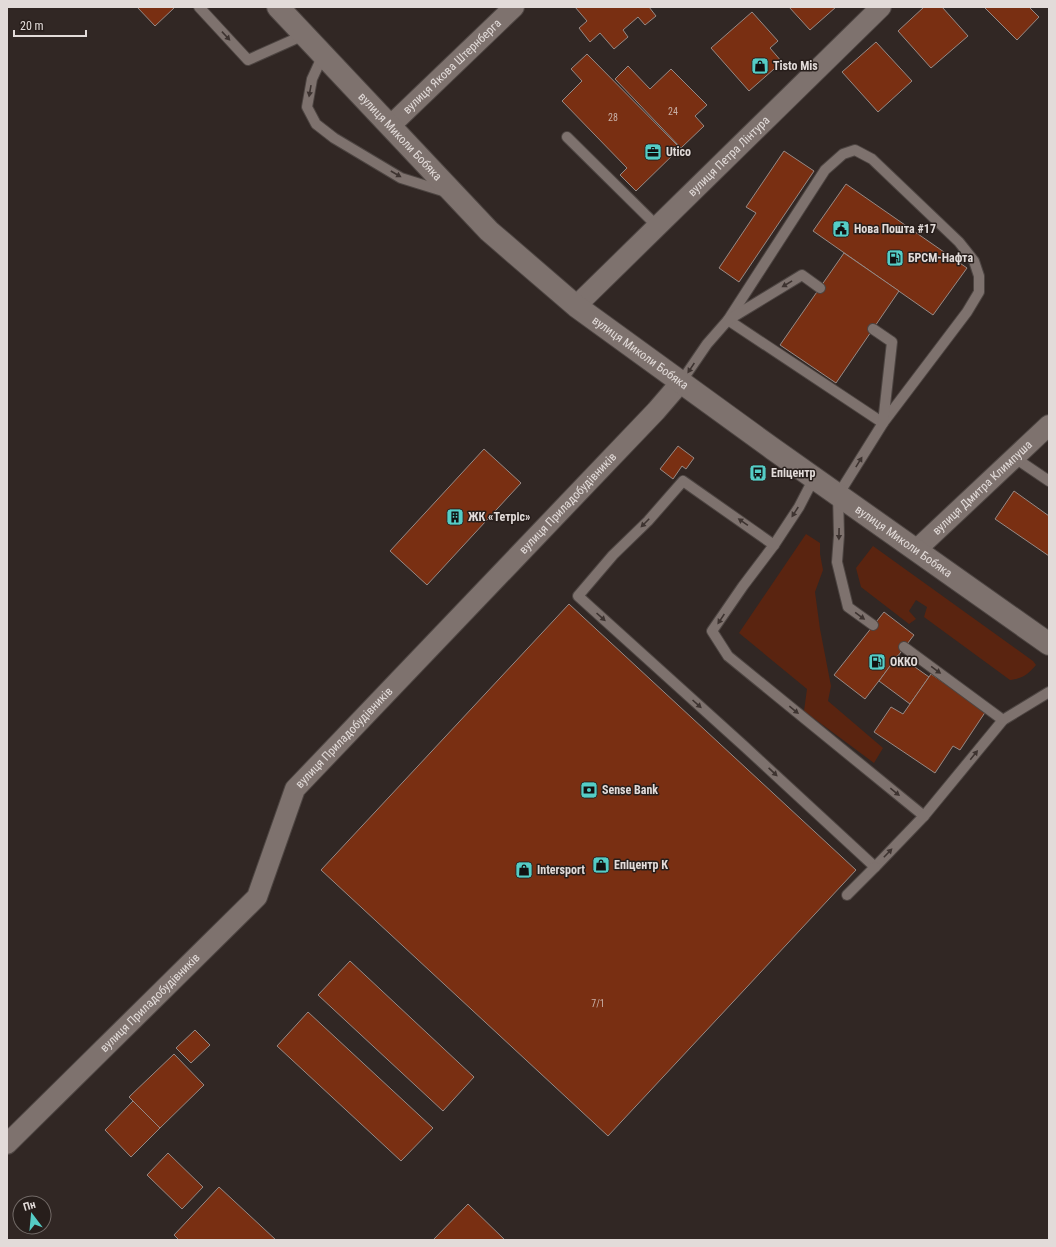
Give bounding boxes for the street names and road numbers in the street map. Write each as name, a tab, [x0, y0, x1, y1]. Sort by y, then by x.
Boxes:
street label: вулиця Якова Штернберга	[400, 16, 504, 117]
street label: вулиця Миколи Бобяка	[355, 90, 445, 184]
street label: вулиця Петра Лінтура	[685, 113, 773, 199]
street label: вулиця Миколи Бобяка	[589, 313, 691, 392]
street label: вулиця Дмитра Климпуша	[930, 437, 1035, 538]
street label: вулиця Приладобудівників	[516, 450, 619, 557]
street label: вулиця Миколи Бобяка	[852, 502, 955, 581]
street label: вулиця Приладобудівників	[293, 684, 396, 791]
street label: вулиця Приладобудівників	[97, 951, 203, 1055]

